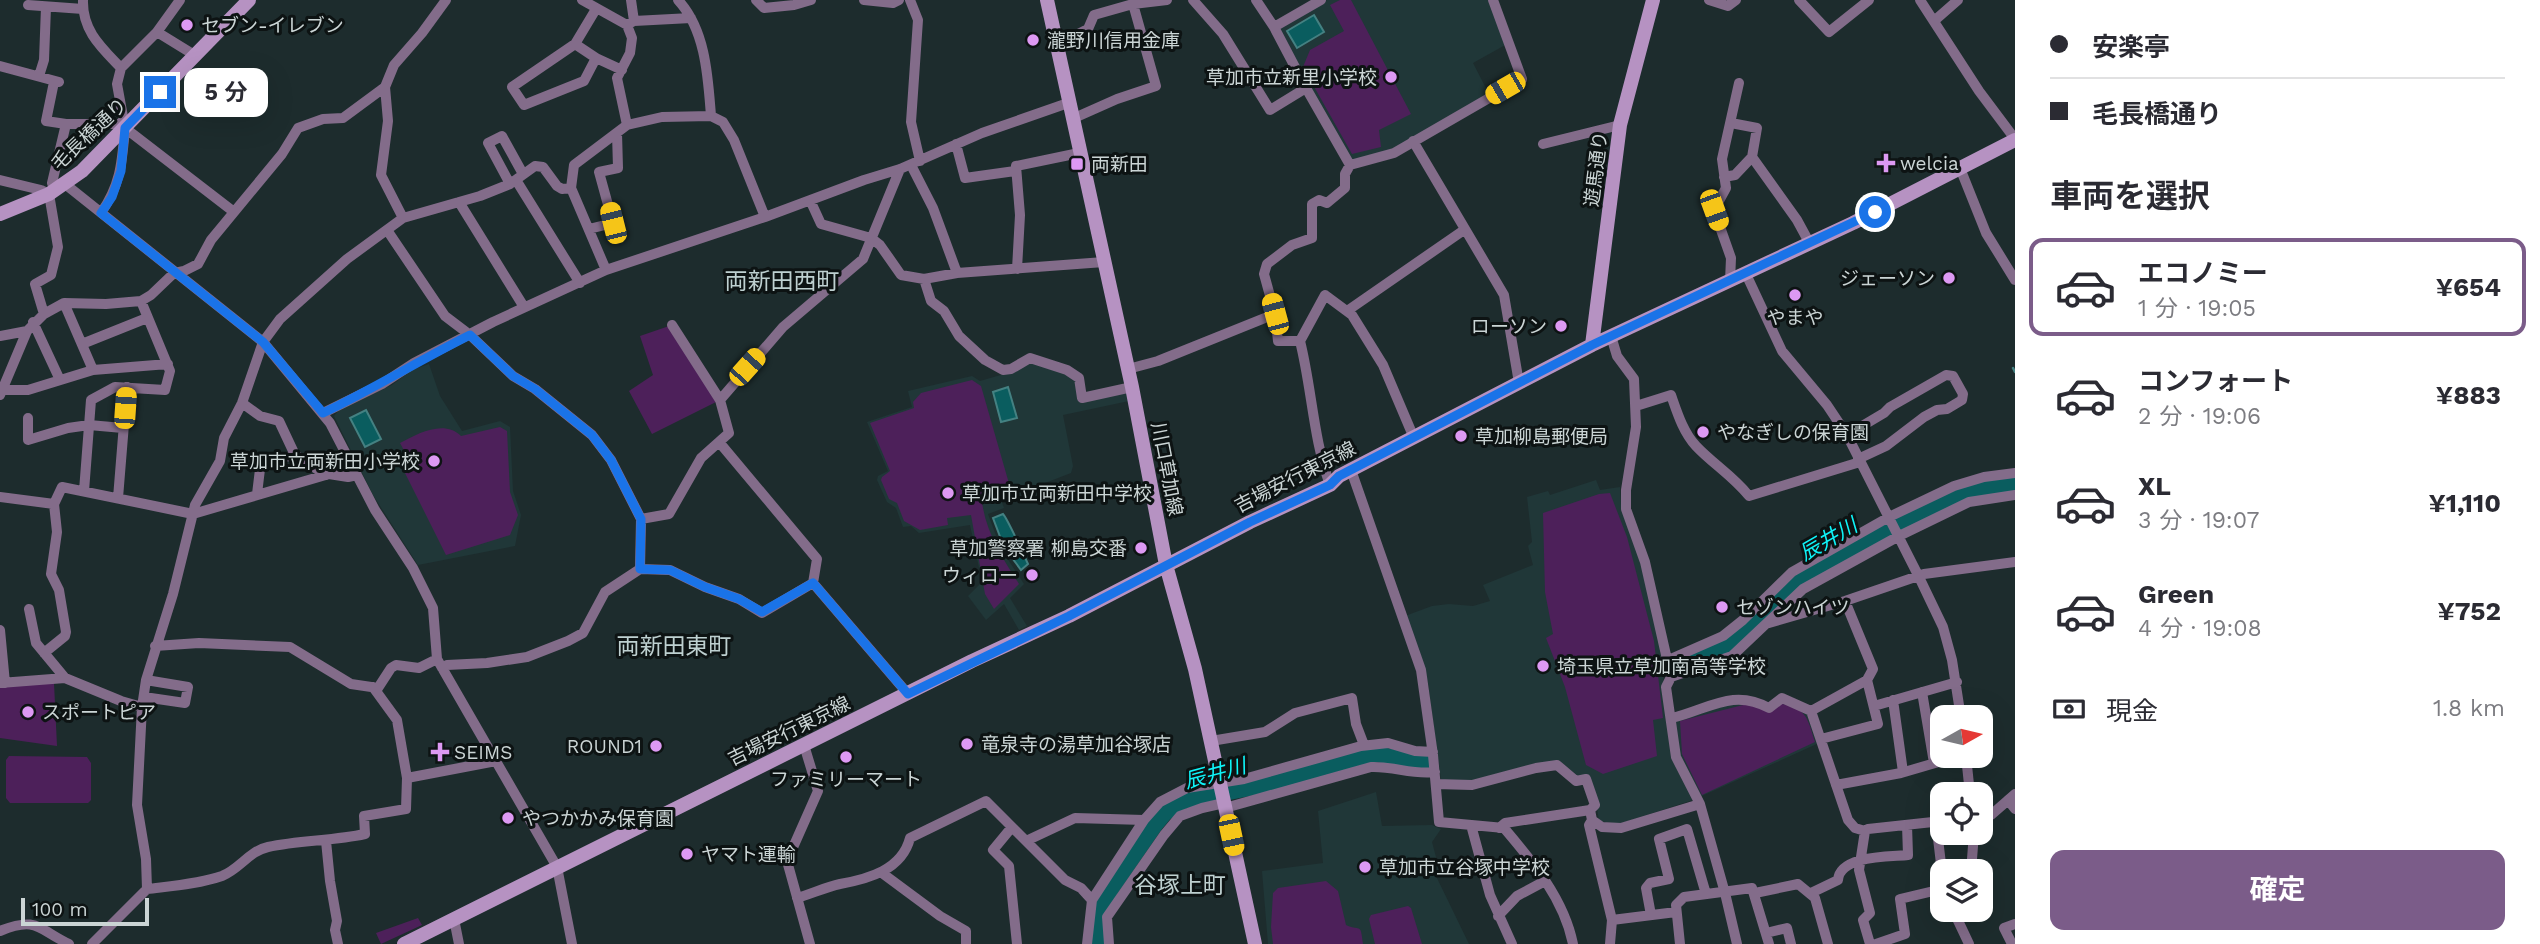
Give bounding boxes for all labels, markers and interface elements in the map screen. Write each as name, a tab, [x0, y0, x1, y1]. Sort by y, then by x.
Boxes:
place label: セブン-イレブン	[201, 14, 344, 37]
marker: セブン-イレブン	[179, 17, 195, 33]
place label: 瀧野川信用金庫	[1047, 29, 1180, 52]
marker: 瀧野川信用金庫	[1025, 32, 1041, 48]
text: 安楽亭	[2092, 32, 2170, 62]
place label: 草加市立新里小学校	[1206, 66, 1377, 89]
callout: 5 分	[184, 68, 268, 116]
car	[1482, 68, 1529, 108]
marker: 草加市立新里小学校	[1383, 69, 1399, 85]
route end	[144, 76, 176, 108]
text: 5 分	[205, 79, 248, 106]
street label: 毛長橋通り	[46, 93, 132, 175]
text: 毛長橋通り	[2092, 99, 2222, 129]
street label: 遊馬通り	[1580, 130, 1612, 208]
place label: welcia	[1900, 152, 1959, 175]
place label: 両新田	[1091, 153, 1148, 176]
marker: welcia	[1878, 155, 1894, 171]
marker: 両新田	[1069, 156, 1085, 172]
text: 車両を選択	[2050, 177, 2210, 215]
car	[1697, 187, 1732, 233]
route start	[1859, 196, 1891, 228]
car	[598, 200, 629, 246]
icon: car	[2054, 256, 2117, 319]
text: エコノミー	[2138, 258, 2268, 288]
place label: ジェーソン	[1840, 267, 1935, 290]
district label: 両新田西町	[725, 268, 840, 295]
marker: ジェーソン	[1941, 270, 1957, 286]
text: ¥654	[2436, 272, 2501, 302]
marker: やまや	[1787, 287, 1803, 303]
car	[1260, 291, 1291, 337]
text: 1 分 · 19:05	[2138, 295, 2256, 322]
place label: やまや	[1766, 306, 1824, 329]
place label: ローソン	[1471, 315, 1547, 338]
marker: ローソン	[1553, 318, 1569, 334]
car	[726, 344, 769, 390]
icon: car	[2054, 364, 2117, 427]
text: コンフォート	[2138, 366, 2293, 396]
text: ¥883	[2436, 380, 2501, 410]
car	[114, 386, 137, 430]
text: 2 分 · 19:06	[2138, 403, 2261, 430]
street label: 川口草加線	[1147, 420, 1187, 518]
place label: やなぎしの保育園	[1717, 421, 1869, 444]
marker: やなぎしの保育園	[1695, 424, 1711, 440]
place label: 草加柳島郵便局	[1475, 425, 1608, 448]
marker: 草加柳島郵便局	[1453, 428, 1469, 444]
street label: 吉場安行東京線	[1231, 437, 1359, 517]
place label: 草加市立両新田小学校	[230, 450, 420, 473]
marker: 草加市立両新田小学校	[426, 453, 442, 469]
text: XL	[2138, 471, 2171, 501]
icon: car	[2054, 472, 2117, 535]
place label: 草加市立両新田中学校	[962, 482, 1152, 505]
marker: 草加市立両新田中学校	[940, 485, 956, 501]
text: ¥1,110	[2428, 488, 2501, 518]
text: 3 分 · 19:07	[2138, 507, 2259, 534]
water label: 辰井川	[1794, 511, 1863, 566]
place label: 草加警察署 柳島交番	[950, 537, 1127, 560]
marker: 草加警察署 柳島交番	[1133, 540, 1149, 556]
place label: ウィロー	[942, 564, 1018, 587]
marker: ウィロー	[1024, 567, 1040, 583]
text: Green	[2138, 579, 2214, 609]
icon: car	[2054, 580, 2117, 643]
place label: セゾンハイツ	[1736, 596, 1850, 619]
text: ¥752	[2438, 596, 2501, 626]
marker: セゾンハイツ	[1714, 599, 1730, 615]
text: 4 分 · 19:08	[2138, 615, 2262, 642]
district label: 両新田東町	[617, 633, 732, 660]
place label: 埼玉県立草加南高等学校	[1557, 655, 1766, 678]
marker: 埼玉県立草加南高等学校	[1535, 658, 1551, 674]
icon: cash	[2050, 690, 2088, 728]
street label: 吉場安行東京線	[724, 692, 854, 770]
text: 1.8 km	[2433, 695, 2505, 722]
text: 現金	[2106, 696, 2158, 726]
place label: スポートピア	[42, 701, 156, 724]
marker: スポートピア	[20, 704, 36, 720]
north arrow	[1930, 705, 1993, 768]
map controls	[1930, 705, 1993, 922]
place label: 竜泉寺の湯草加谷塚店	[981, 733, 1171, 756]
place label: ROUND1	[567, 735, 642, 758]
marker: 竜泉寺の湯草加谷塚店	[959, 736, 975, 752]
marker: ROUND1	[648, 738, 664, 754]
place label: SEIMS	[454, 741, 512, 764]
marker: SEIMS	[432, 744, 448, 760]
marker: ファミリーマート	[838, 749, 854, 765]
water label: 辰井川	[1181, 752, 1251, 793]
place label: ファミリーマート	[770, 768, 922, 791]
button: locate	[1930, 782, 1993, 845]
place label: やつかかみ保育園	[522, 807, 674, 830]
marker: やつかかみ保育園	[500, 810, 516, 826]
car	[1217, 812, 1246, 858]
place label: ヤマト運輸	[701, 843, 796, 866]
marker: ヤマト運輸	[679, 846, 695, 862]
button: 確定	[2050, 850, 2505, 930]
place label: 草加市立谷塚中学校	[1379, 856, 1550, 879]
marker: 草加市立谷塚中学校	[1357, 859, 1373, 875]
button: layers	[1930, 859, 1993, 922]
district label: 谷塚上町	[1134, 872, 1226, 899]
scale bar	[21, 895, 149, 927]
text: 100 m	[32, 898, 88, 921]

